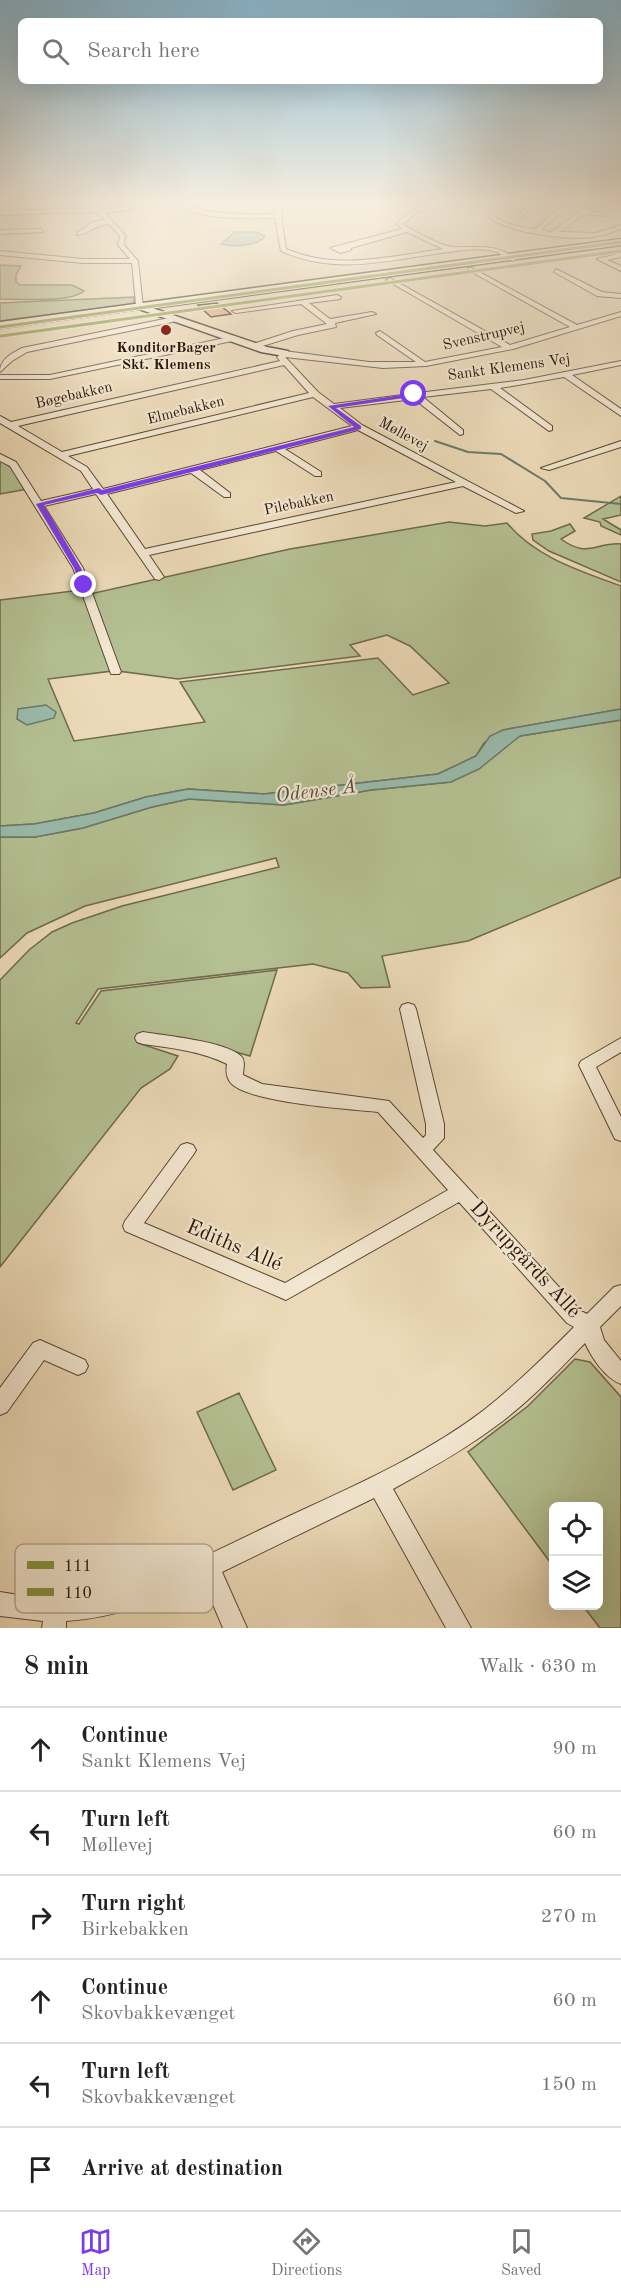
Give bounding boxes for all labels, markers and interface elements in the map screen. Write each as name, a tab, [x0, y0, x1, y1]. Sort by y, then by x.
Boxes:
search box	[18, 18, 603, 84]
icon: search	[39, 35, 72, 68]
text: Search here	[87, 40, 200, 62]
street label: Svenstrupvej	[442, 320, 526, 354]
marker: KonditorBager Skt. Klemens	[159, 323, 173, 337]
place label: KonditorBager Skt. Klemens	[116, 341, 216, 373]
street label: Sankt Klemens Vej	[447, 352, 571, 384]
street label: Bøgebakken	[34, 380, 114, 412]
route start	[400, 380, 426, 406]
street label: Elmebakken	[146, 394, 226, 428]
street label: Møllevej	[376, 415, 430, 455]
street label: Pilebakken	[263, 489, 335, 519]
route end	[70, 571, 96, 597]
water label: Odense Å	[274, 773, 358, 807]
street label: Dyrupgårds Allé	[466, 1197, 584, 1323]
street label: Ediths Allé	[183, 1216, 285, 1276]
map controls	[549, 1502, 603, 1610]
button: locate	[549, 1502, 603, 1556]
legend	[15, 1544, 213, 1613]
button: layers	[549, 1556, 603, 1610]
text: 111	[64, 1559, 92, 1575]
text: 110	[64, 1586, 92, 1602]
text: 8 min	[24, 1654, 89, 1680]
text: Walk · 630 m	[478, 1657, 597, 1677]
text: Continue	[81, 1725, 168, 1747]
icon: ahead	[24, 1733, 57, 1766]
text: 90 m	[552, 1739, 597, 1759]
text: Sankt Klemens Vej	[81, 1752, 246, 1772]
text: Turn left	[81, 1809, 170, 1831]
icon: left	[24, 1817, 57, 1850]
text: 60 m	[552, 1823, 597, 1843]
text: Møllevej	[81, 1836, 153, 1856]
text: Turn right	[81, 1893, 185, 1915]
icon: right	[24, 1901, 57, 1934]
text: 270 m	[541, 1907, 597, 1927]
text: Birkebakken	[81, 1920, 189, 1940]
text: Continue	[81, 1977, 168, 1999]
icon: ahead	[24, 1985, 57, 2018]
text: 60 m	[552, 1991, 597, 2011]
text: Skovbakkevænget	[81, 2004, 235, 2024]
text: Turn left	[81, 2061, 170, 2083]
icon: left	[24, 2069, 57, 2102]
text: 150 m	[541, 2075, 597, 2095]
text: Skovbakkevænget	[81, 2088, 235, 2108]
icon: arrive	[24, 2153, 57, 2186]
text: Arrive at destination	[81, 2158, 283, 2180]
tab: Map	[79, 2225, 112, 2281]
tab: Directions	[271, 2225, 342, 2281]
tab: Saved	[501, 2225, 542, 2281]

